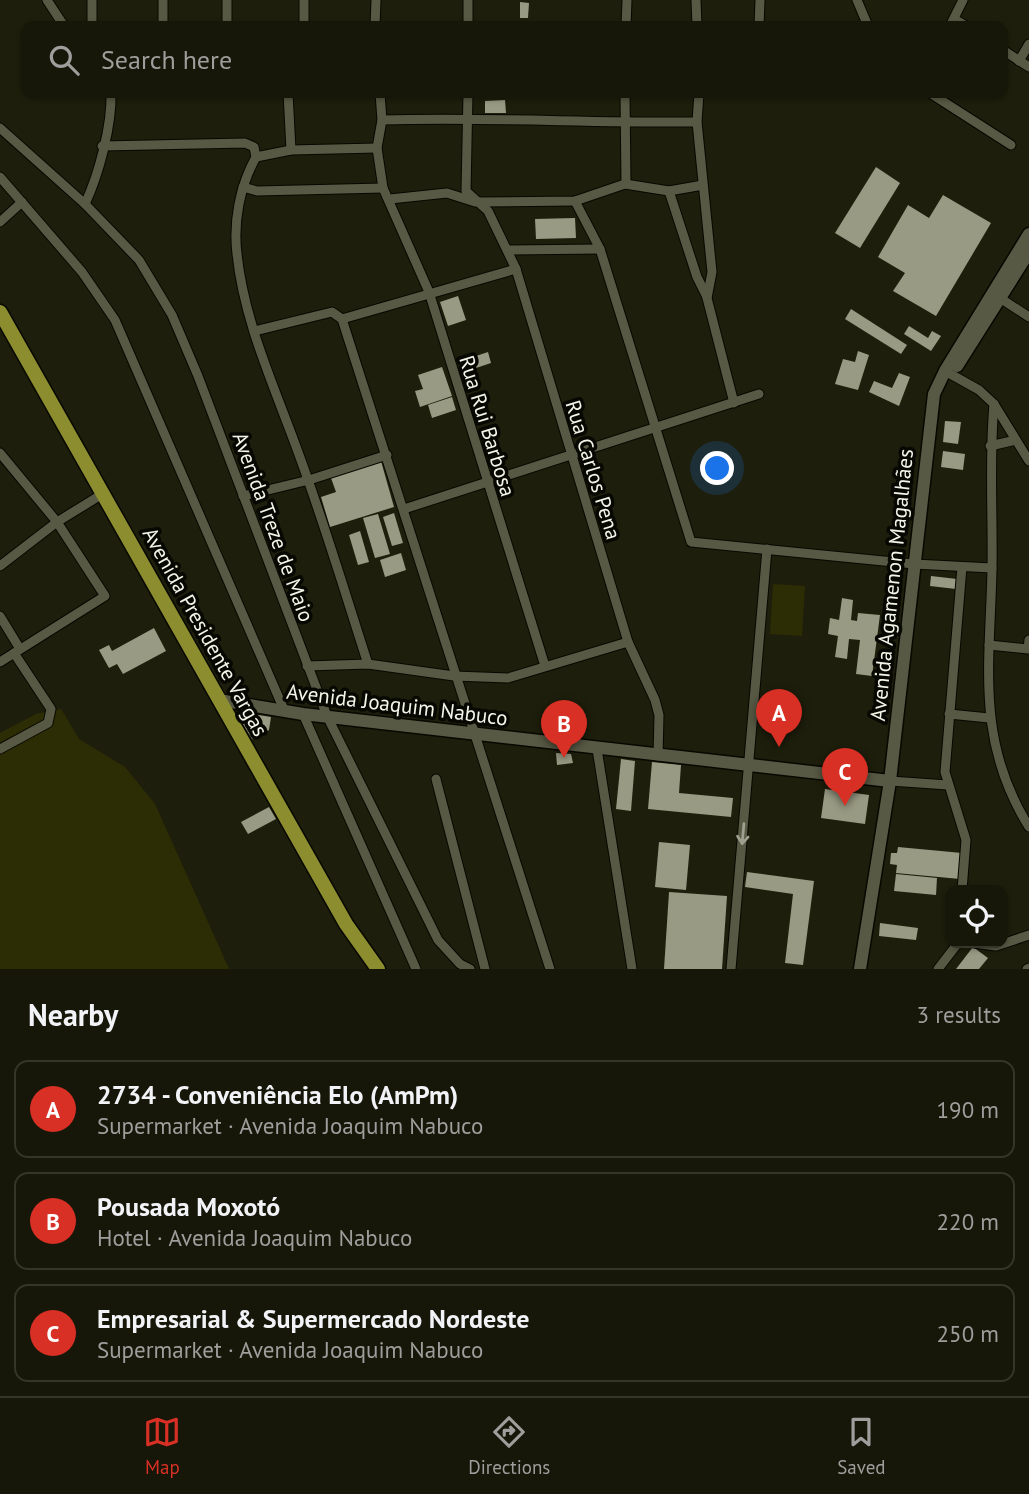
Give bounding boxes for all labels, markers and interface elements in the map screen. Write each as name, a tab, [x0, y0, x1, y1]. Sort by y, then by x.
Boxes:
search box	[21, 21, 1008, 98]
icon: search	[45, 41, 83, 79]
text: Search here	[101, 43, 232, 76]
street label: Rua Rui Barbosa	[453, 352, 522, 500]
street label: Rua Carlos Pena	[559, 397, 627, 543]
street label: Avenida Treze de Maio	[227, 428, 320, 625]
street label: Avenida Agamenon Magalhães	[864, 448, 919, 722]
your location	[700, 451, 734, 485]
street label: Avenida Presidente Vargas	[137, 523, 274, 741]
street label: Avenida Joaquim Nabuco	[285, 678, 509, 731]
pin: A	[756, 689, 802, 747]
pin: B	[541, 700, 587, 758]
pin: C	[822, 748, 868, 806]
one-way arrow	[736, 822, 749, 845]
map controls	[945, 885, 1008, 948]
button: locate	[945, 885, 1008, 948]
text: Nearby	[28, 995, 118, 1034]
text: 3 results	[917, 1000, 1001, 1029]
text: 2734 - Conveniência Elo (AmPm)	[97, 1078, 458, 1111]
text: A	[46, 1095, 60, 1124]
text: 190 m	[937, 1095, 999, 1124]
text: Supermarket · Avenida Joaquim Nabuco	[97, 1111, 483, 1140]
text: Pousada Moxotó	[97, 1190, 280, 1223]
text: B	[46, 1207, 60, 1236]
text: 220 m	[937, 1207, 999, 1236]
text: Hotel · Avenida Joaquim Nabuco	[97, 1223, 412, 1252]
text: Empresarial & Supermercado Nordeste	[97, 1302, 529, 1335]
text: C	[47, 1319, 59, 1348]
text: 250 m	[937, 1319, 999, 1348]
text: Supermarket · Avenida Joaquim Nabuco	[97, 1335, 483, 1364]
tab: Map	[143, 1413, 181, 1479]
tab: Directions	[468, 1413, 550, 1479]
tab: Saved	[837, 1413, 886, 1479]

